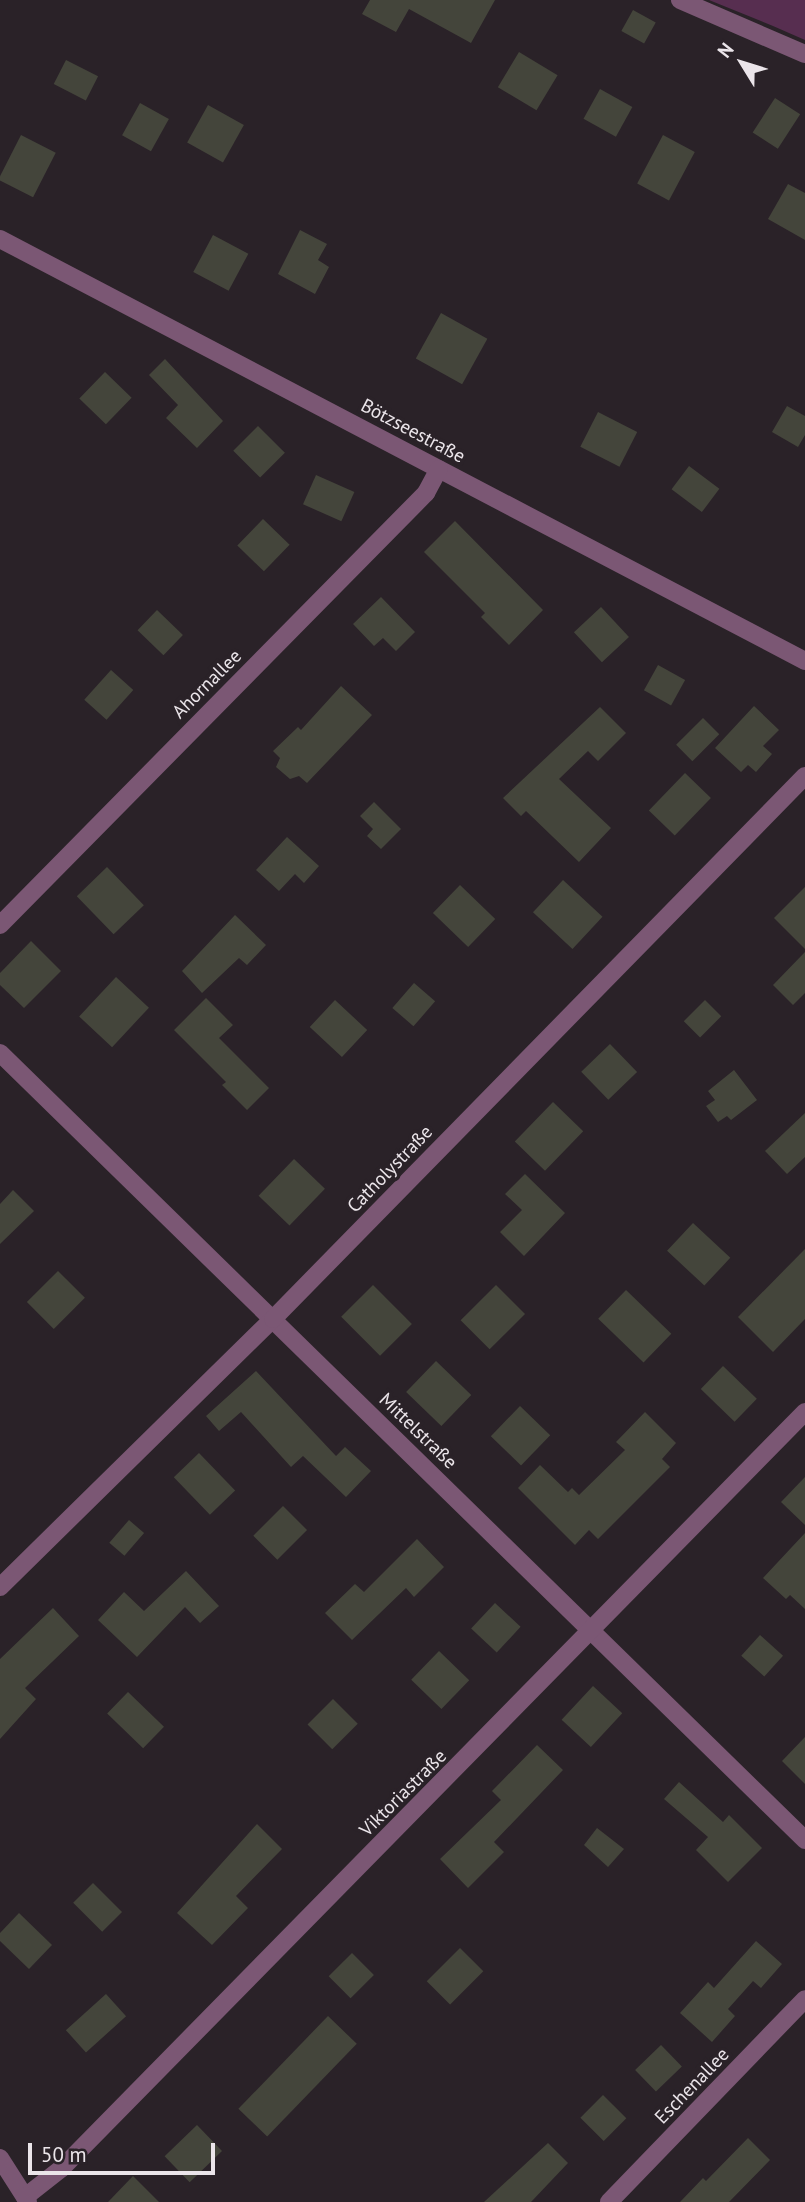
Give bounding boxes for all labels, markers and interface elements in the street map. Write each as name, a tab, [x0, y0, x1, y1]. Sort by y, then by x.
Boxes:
north arrow	[707, 28, 777, 98]
text: N	[712, 38, 739, 62]
street label: Bötzseestraße	[357, 394, 469, 468]
street label: Ahornallee	[168, 645, 246, 723]
street label: Catholystraße	[343, 1121, 437, 1217]
street label: Mittelstraße	[374, 1388, 462, 1474]
street label: Viktoriastraße	[355, 1745, 451, 1841]
street label: Eschenallee	[650, 2043, 734, 2129]
scale bar	[32, 2128, 219, 2172]
text: 50 m	[41, 2141, 87, 2168]

